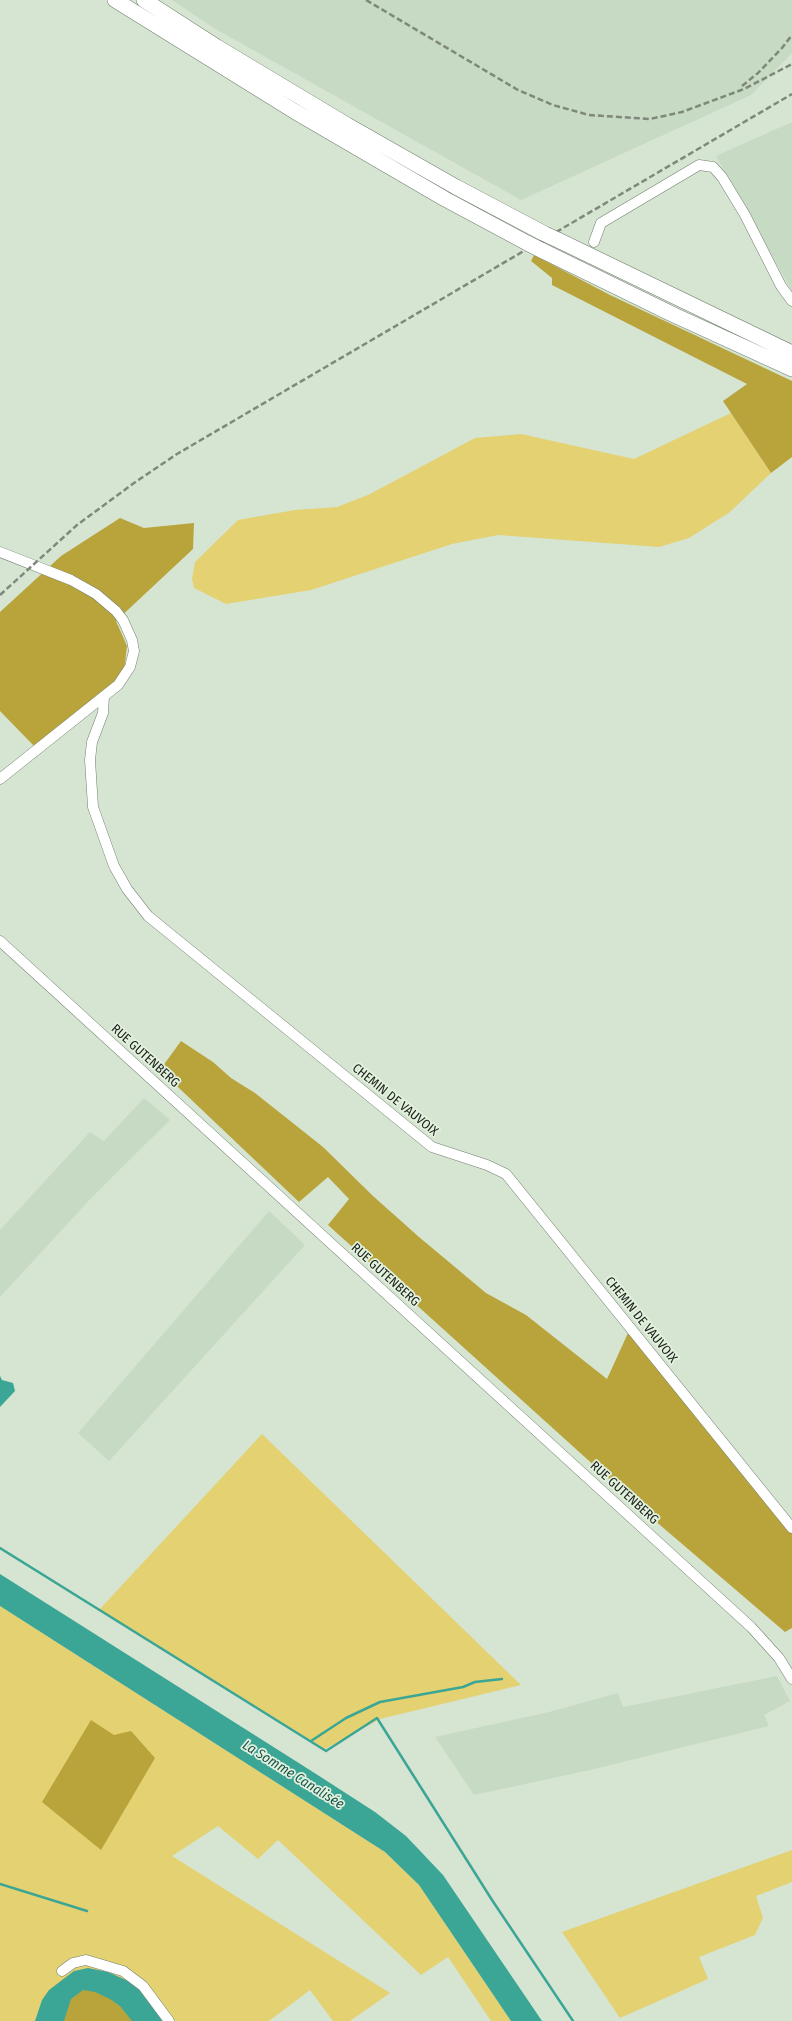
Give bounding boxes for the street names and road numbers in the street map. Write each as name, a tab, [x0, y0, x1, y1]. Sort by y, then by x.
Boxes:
street label: RUE GUTENBERG	[108, 1021, 182, 1091]
street label: CHEMIN DE VAUVOIX	[349, 1061, 441, 1139]
street label: RUE GUTENBERG	[348, 1240, 422, 1310]
street label: CHEMIN DE VAUVOIX	[602, 1274, 680, 1366]
street label: RUE GUTENBERG	[587, 1458, 661, 1528]

